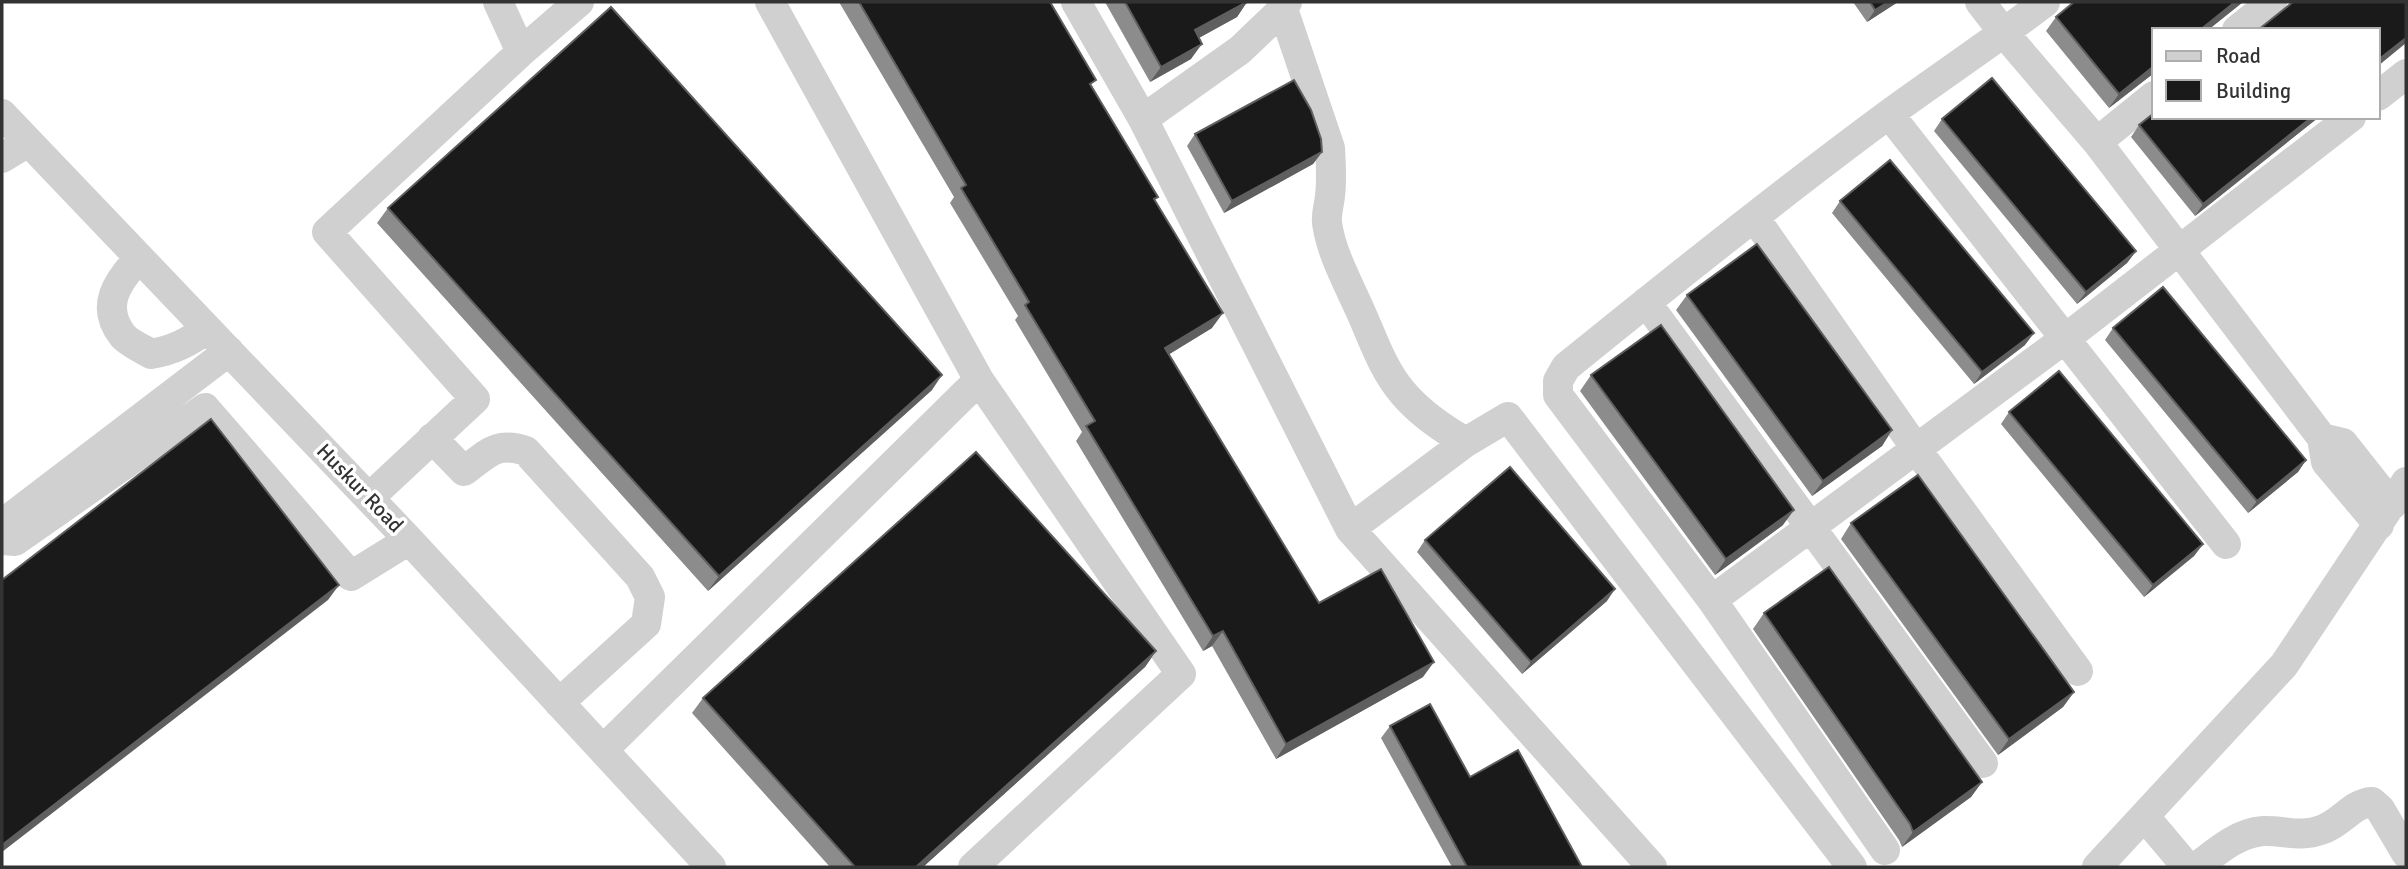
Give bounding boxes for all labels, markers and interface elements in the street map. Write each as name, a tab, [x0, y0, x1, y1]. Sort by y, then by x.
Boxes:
legend	[2152, 28, 2380, 119]
text: Road	[2216, 43, 2261, 69]
text: Building	[2216, 78, 2291, 104]
street label: Huskur Road	[311, 438, 409, 538]

